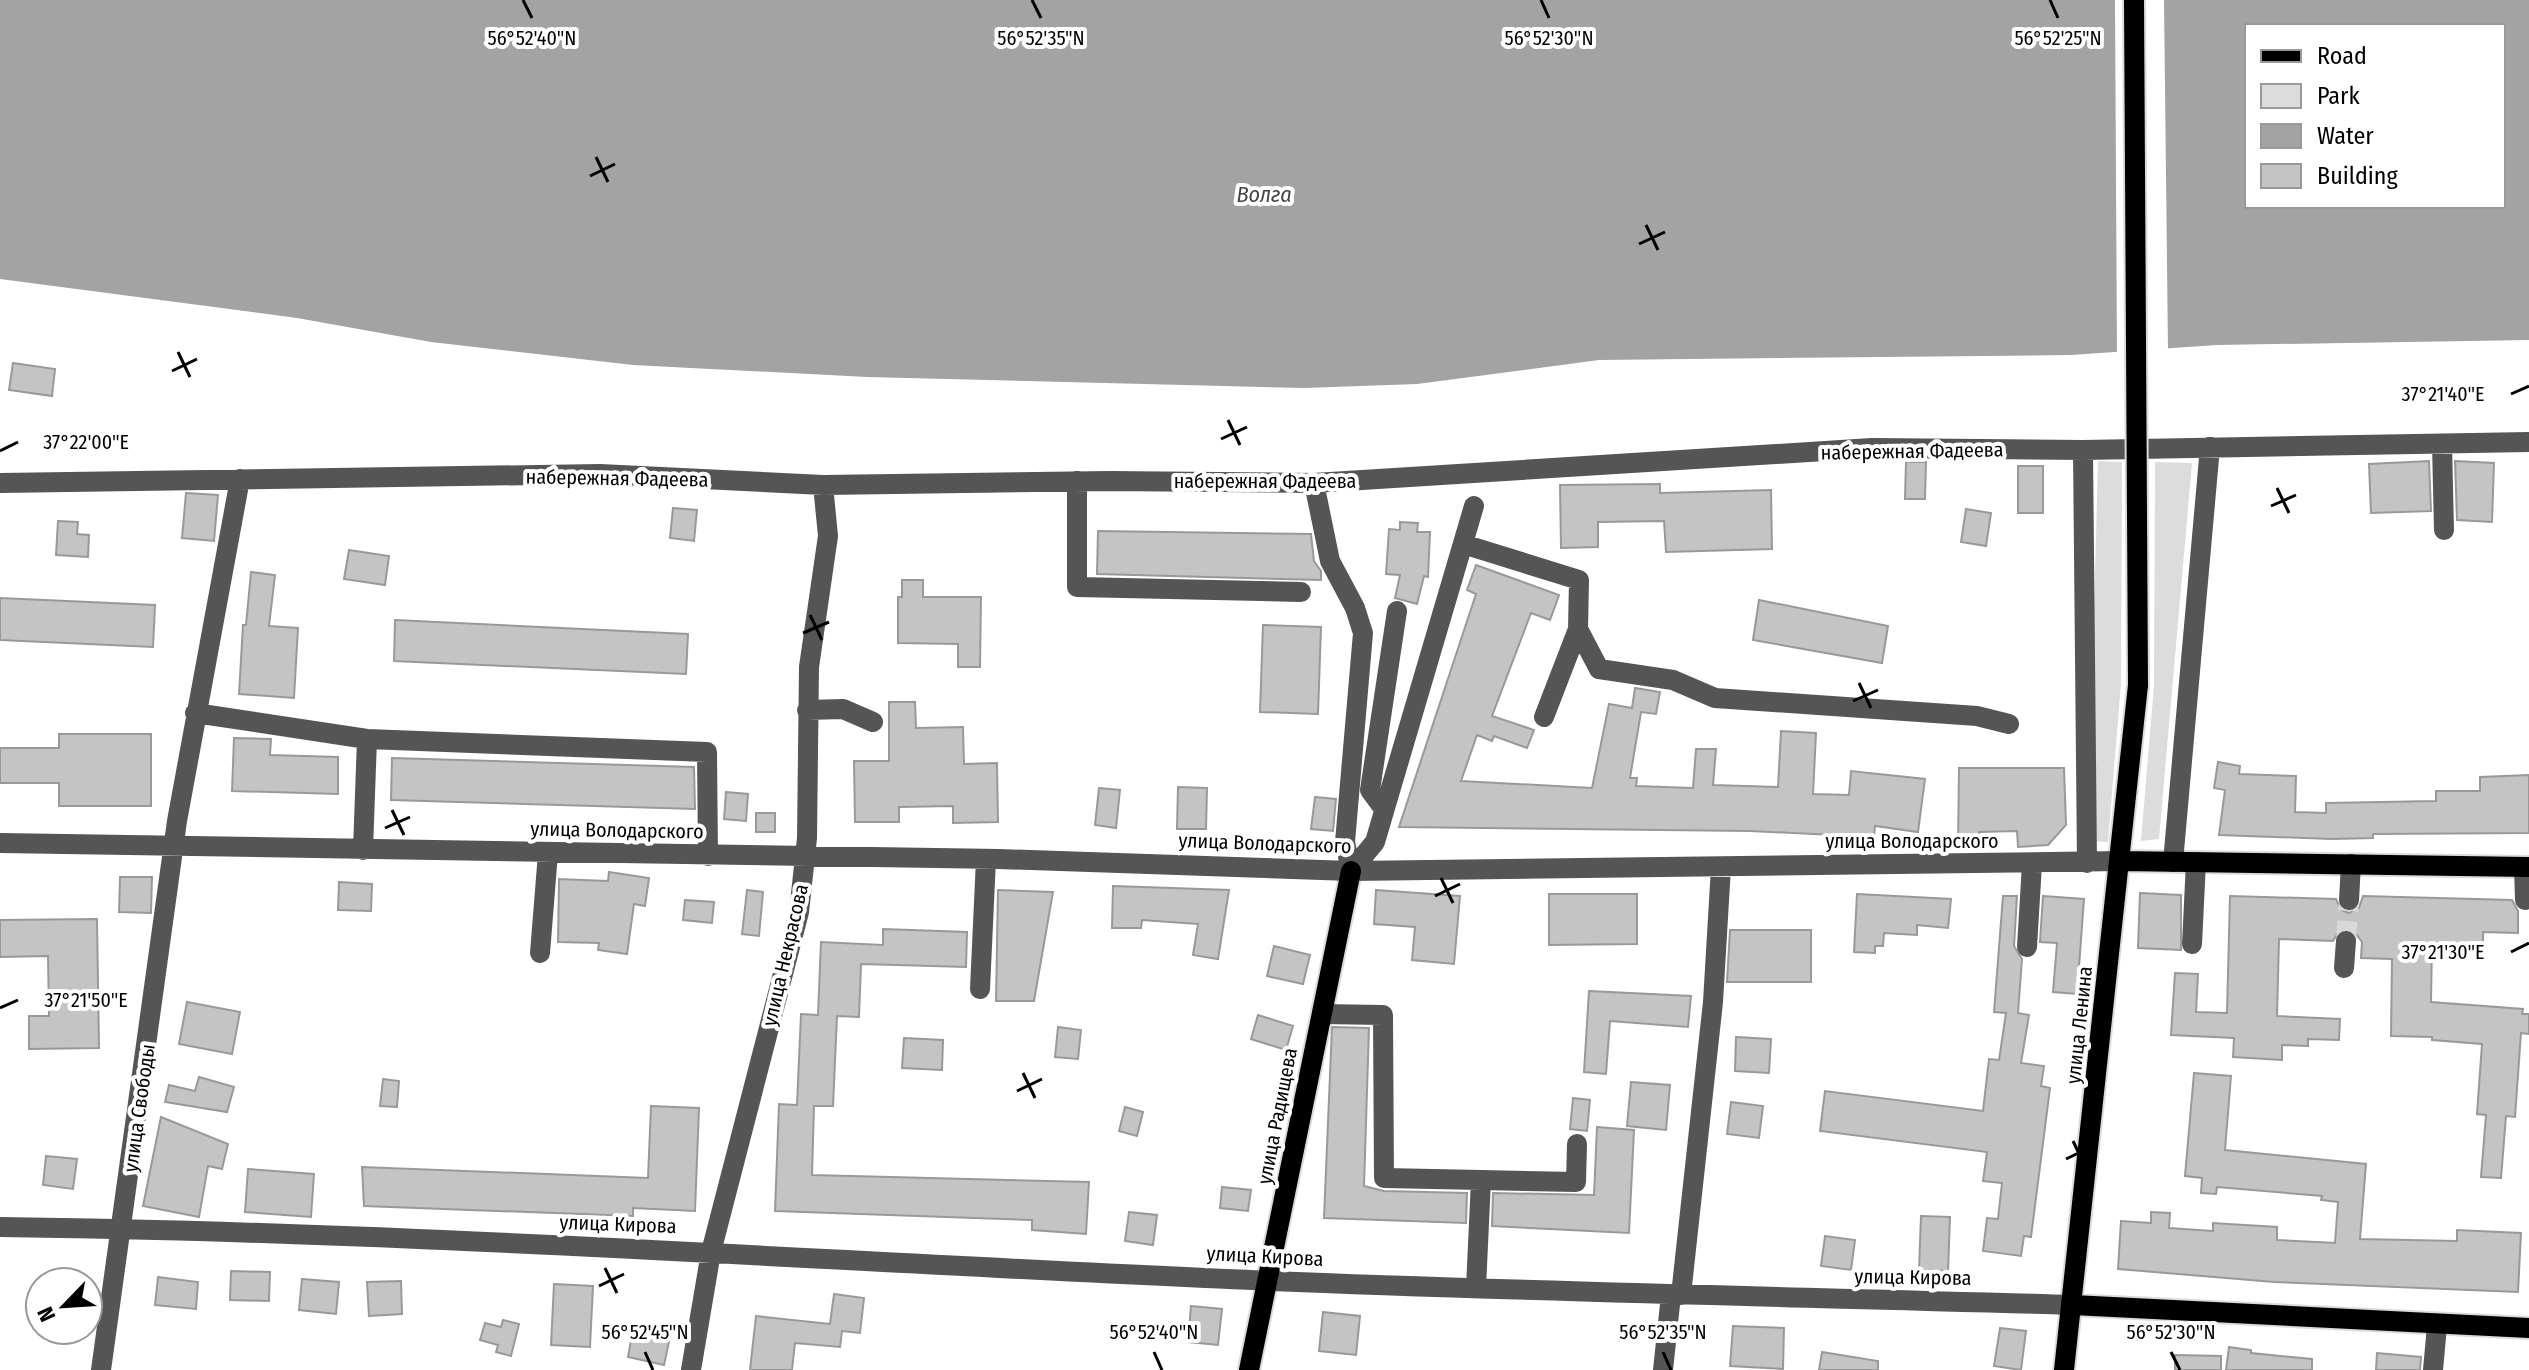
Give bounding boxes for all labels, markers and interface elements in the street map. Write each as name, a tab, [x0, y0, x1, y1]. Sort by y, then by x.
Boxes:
legend	[2245, 24, 2505, 208]
text: 56°52'40"N	[488, 26, 576, 50]
text: 56°52'35"N	[997, 26, 1085, 50]
text: 56°52'30"N	[1504, 26, 1594, 50]
text: 56°52'25"N	[2014, 26, 2102, 50]
text: Road	[2317, 42, 2367, 70]
text: Park	[2317, 82, 2360, 110]
text: Water	[2317, 122, 2374, 150]
text: Building	[2317, 162, 2399, 190]
water label: Волга	[1236, 181, 1292, 208]
text: 37°21'40"E	[2402, 382, 2484, 406]
text: 37°22'00"E	[43, 430, 129, 454]
street label: набережная Фадеева	[1820, 437, 2004, 465]
street label: набережная Фадеева	[525, 464, 709, 492]
street label: набережная Фадеева	[1174, 469, 1356, 493]
street label: улица Володарского	[530, 816, 704, 844]
street label: улица Володарского	[1178, 828, 1352, 858]
street label: улица Володарского	[1825, 829, 1999, 853]
street label: улица Некрасова	[757, 882, 813, 1028]
text: 37°21'30"E	[2402, 940, 2485, 964]
street label: улица Ленина	[2061, 965, 2097, 1085]
text: 37°21'50"E	[44, 988, 128, 1012]
street label: улица Свободы	[118, 1042, 160, 1174]
street label: улица Радищева	[1252, 1046, 1302, 1186]
street label: улица Кирова	[559, 1210, 677, 1238]
street label: улица Кирова	[1206, 1241, 1324, 1271]
street label: улица Кирова	[1854, 1264, 1972, 1290]
north arrow	[24, 1266, 104, 1346]
text: N	[31, 1303, 61, 1326]
text: 56°52'45"N	[601, 1320, 689, 1344]
text: 56°52'40"N	[1110, 1320, 1198, 1344]
text: 56°52'35"N	[1619, 1320, 1707, 1344]
text: 56°52'30"N	[2126, 1320, 2216, 1344]

